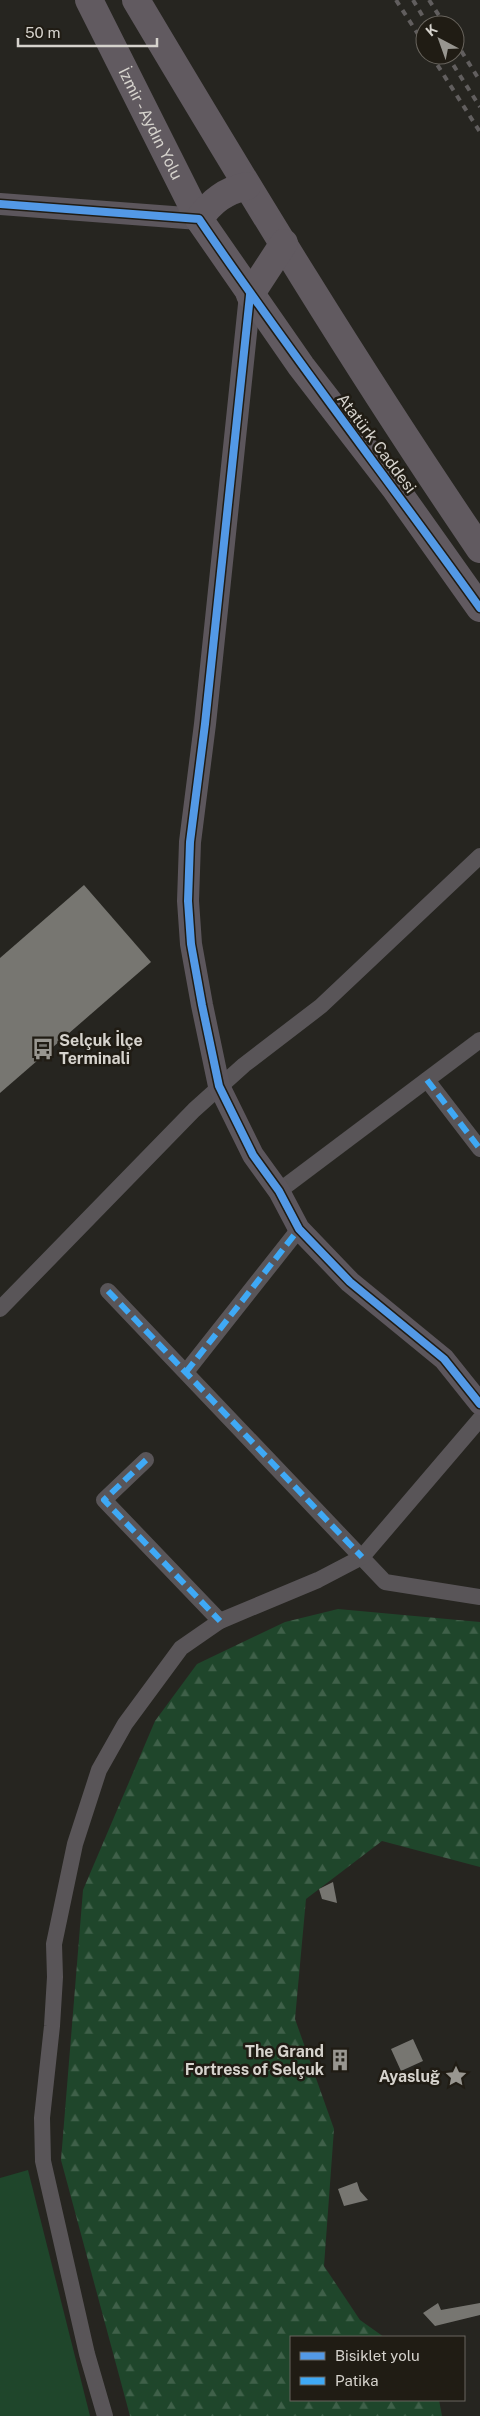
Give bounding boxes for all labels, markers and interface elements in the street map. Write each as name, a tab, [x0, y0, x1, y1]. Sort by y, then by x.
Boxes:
scale bar	[18, 15, 156, 47]
north arrow	[415, 15, 465, 65]
text: K	[422, 21, 441, 40]
text: 50 m	[25, 24, 60, 41]
street label: İzmir - Aydın Yolu	[114, 64, 187, 183]
street label: Atatürk Caddesi	[333, 390, 420, 497]
place label: Selçuk İlçe Terminali	[59, 1030, 143, 1068]
bus stop icon: Selçuk İlçe Terminali	[30, 1036, 56, 1062]
place label: The Grand Fortress of Selçuk	[185, 2042, 324, 2079]
building icon: The Grand Fortress of Selçuk	[327, 2047, 353, 2073]
place icon: Ayasluğ	[443, 2063, 469, 2089]
place label: Ayasluğ	[379, 2067, 440, 2086]
legend	[290, 2336, 465, 2401]
text: Bisiklet yolu	[335, 2347, 420, 2364]
text: Patika	[335, 2372, 379, 2389]

